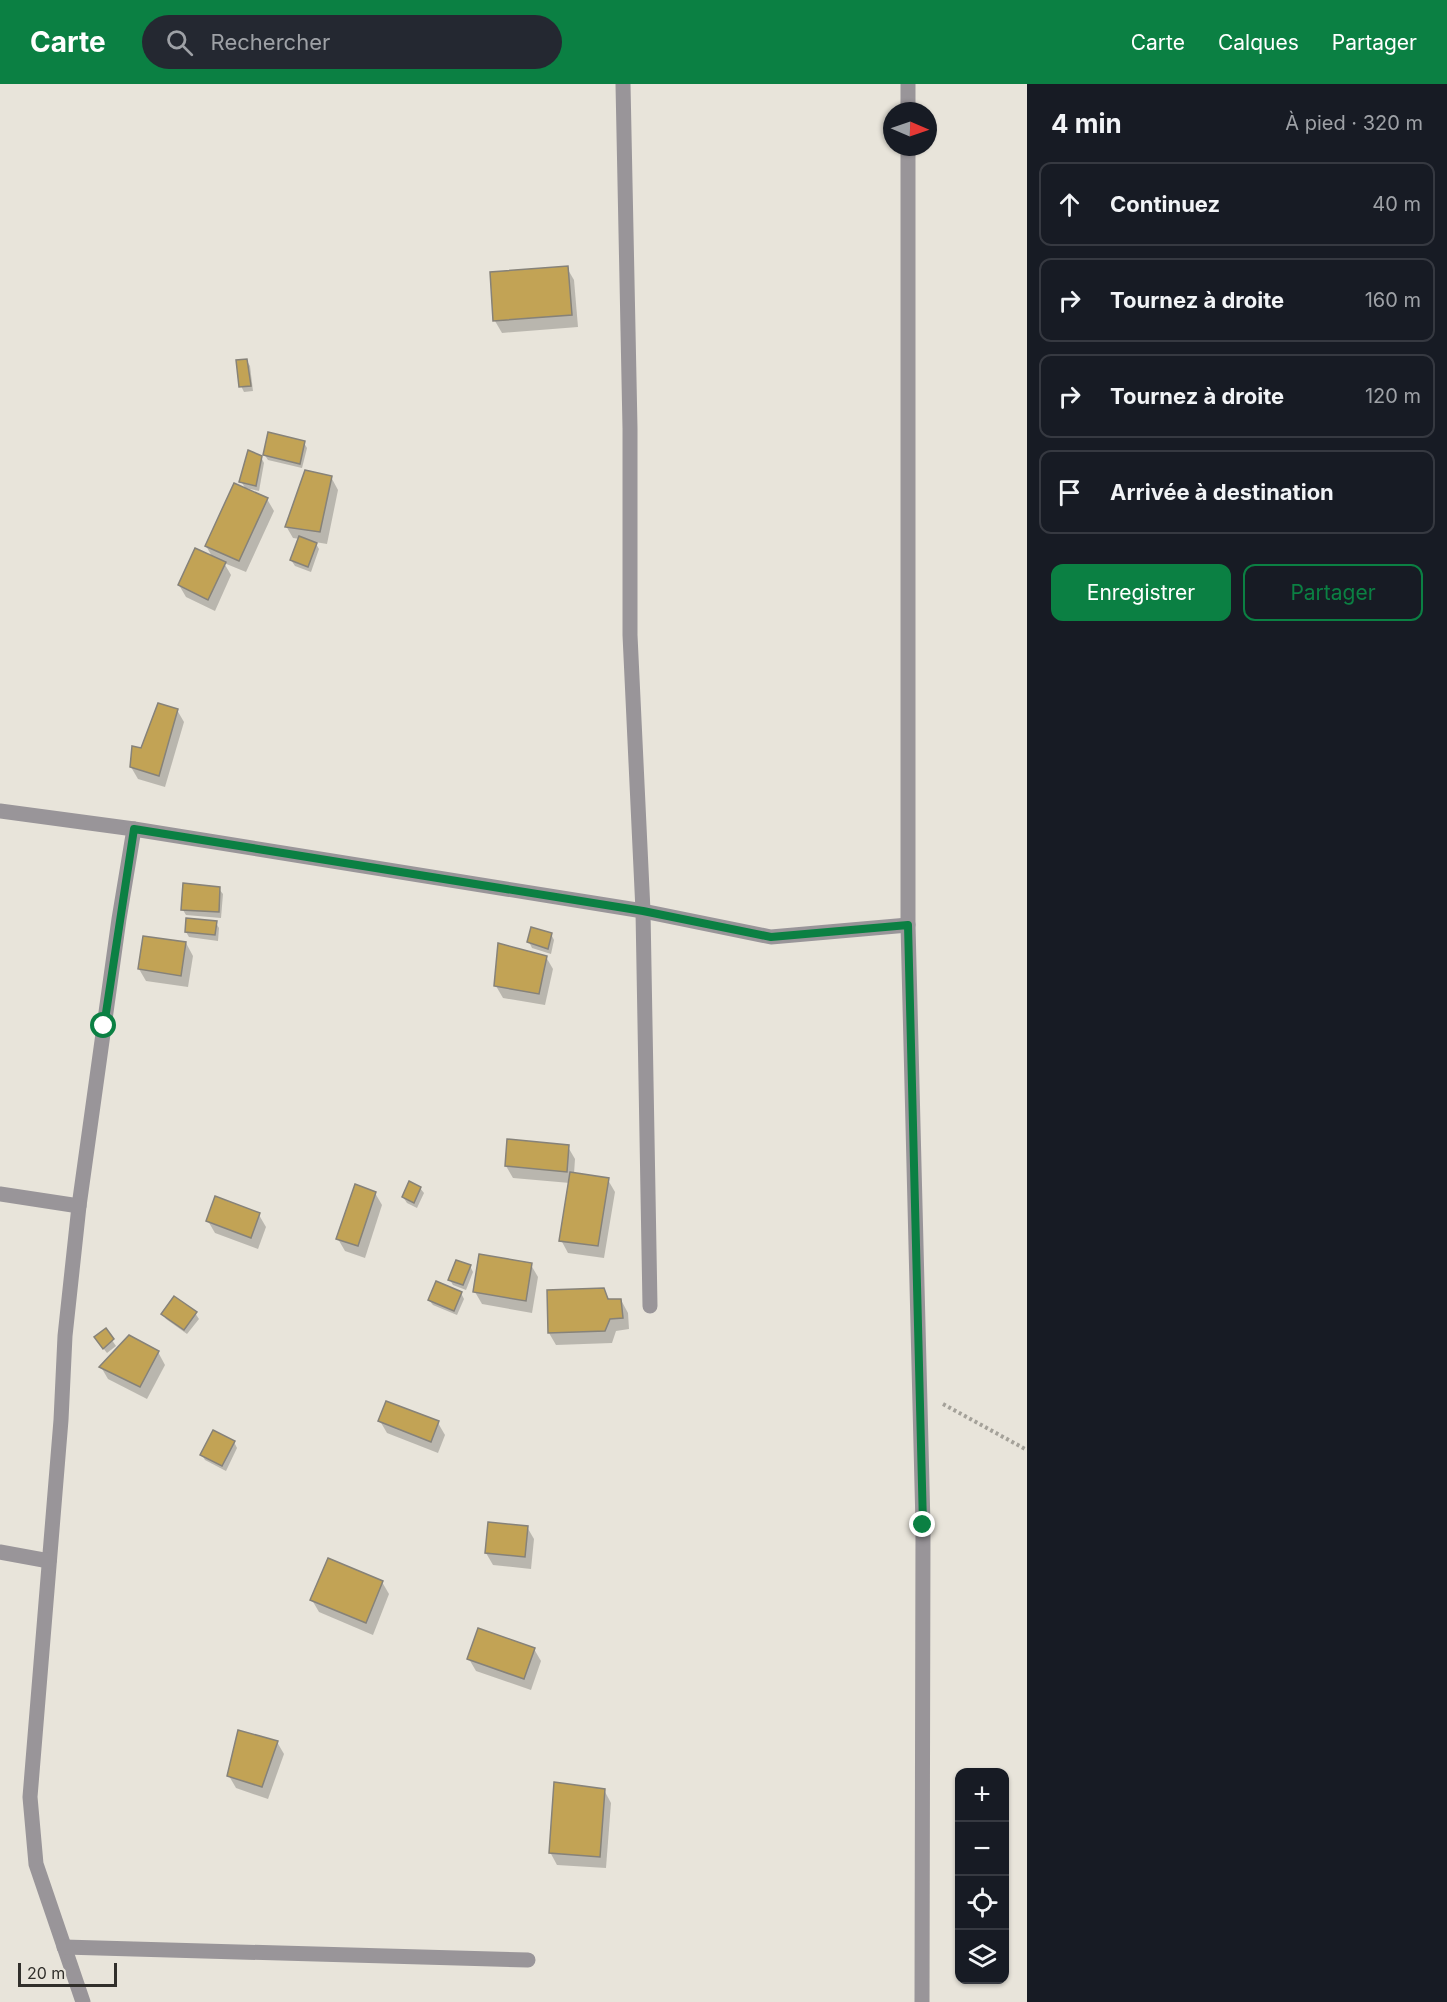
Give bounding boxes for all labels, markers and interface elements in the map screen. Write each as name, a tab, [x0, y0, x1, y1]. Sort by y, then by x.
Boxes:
search box	[142, 15, 562, 69]
text: Carte	[30, 25, 106, 59]
icon: search	[163, 26, 196, 59]
text: Rechercher	[211, 29, 330, 55]
text: Carte	[1131, 30, 1185, 55]
text: Calques	[1218, 30, 1299, 55]
text: Partager	[1332, 30, 1417, 55]
north arrow	[883, 102, 937, 156]
text: 4 min	[1051, 108, 1122, 139]
text: À pied · 320 m	[1285, 111, 1423, 135]
icon: ahead	[1053, 188, 1086, 221]
text: Continuez	[1110, 191, 1220, 217]
text: 40 m	[1372, 192, 1421, 216]
icon: right	[1053, 284, 1086, 317]
text: Tournez à droite	[1110, 287, 1284, 313]
text: 160 m	[1365, 288, 1421, 312]
icon: right	[1053, 380, 1086, 413]
text: Tournez à droite	[1110, 383, 1284, 409]
text: 120 m	[1365, 384, 1421, 408]
icon: arrive	[1053, 476, 1086, 509]
text: Arrivée à destination	[1110, 479, 1334, 505]
button: Enregistrer	[1051, 564, 1231, 621]
button: Partager	[1243, 564, 1423, 621]
route start	[90, 1012, 116, 1038]
route end	[909, 1511, 935, 1537]
map controls	[955, 1768, 1009, 1984]
button: +	[955, 1768, 1009, 1822]
button: −	[955, 1822, 1009, 1876]
button: locate	[955, 1876, 1009, 1930]
button: layers	[955, 1930, 1009, 1984]
scale bar	[18, 1960, 117, 1988]
text: 20 m	[27, 1963, 65, 1983]

